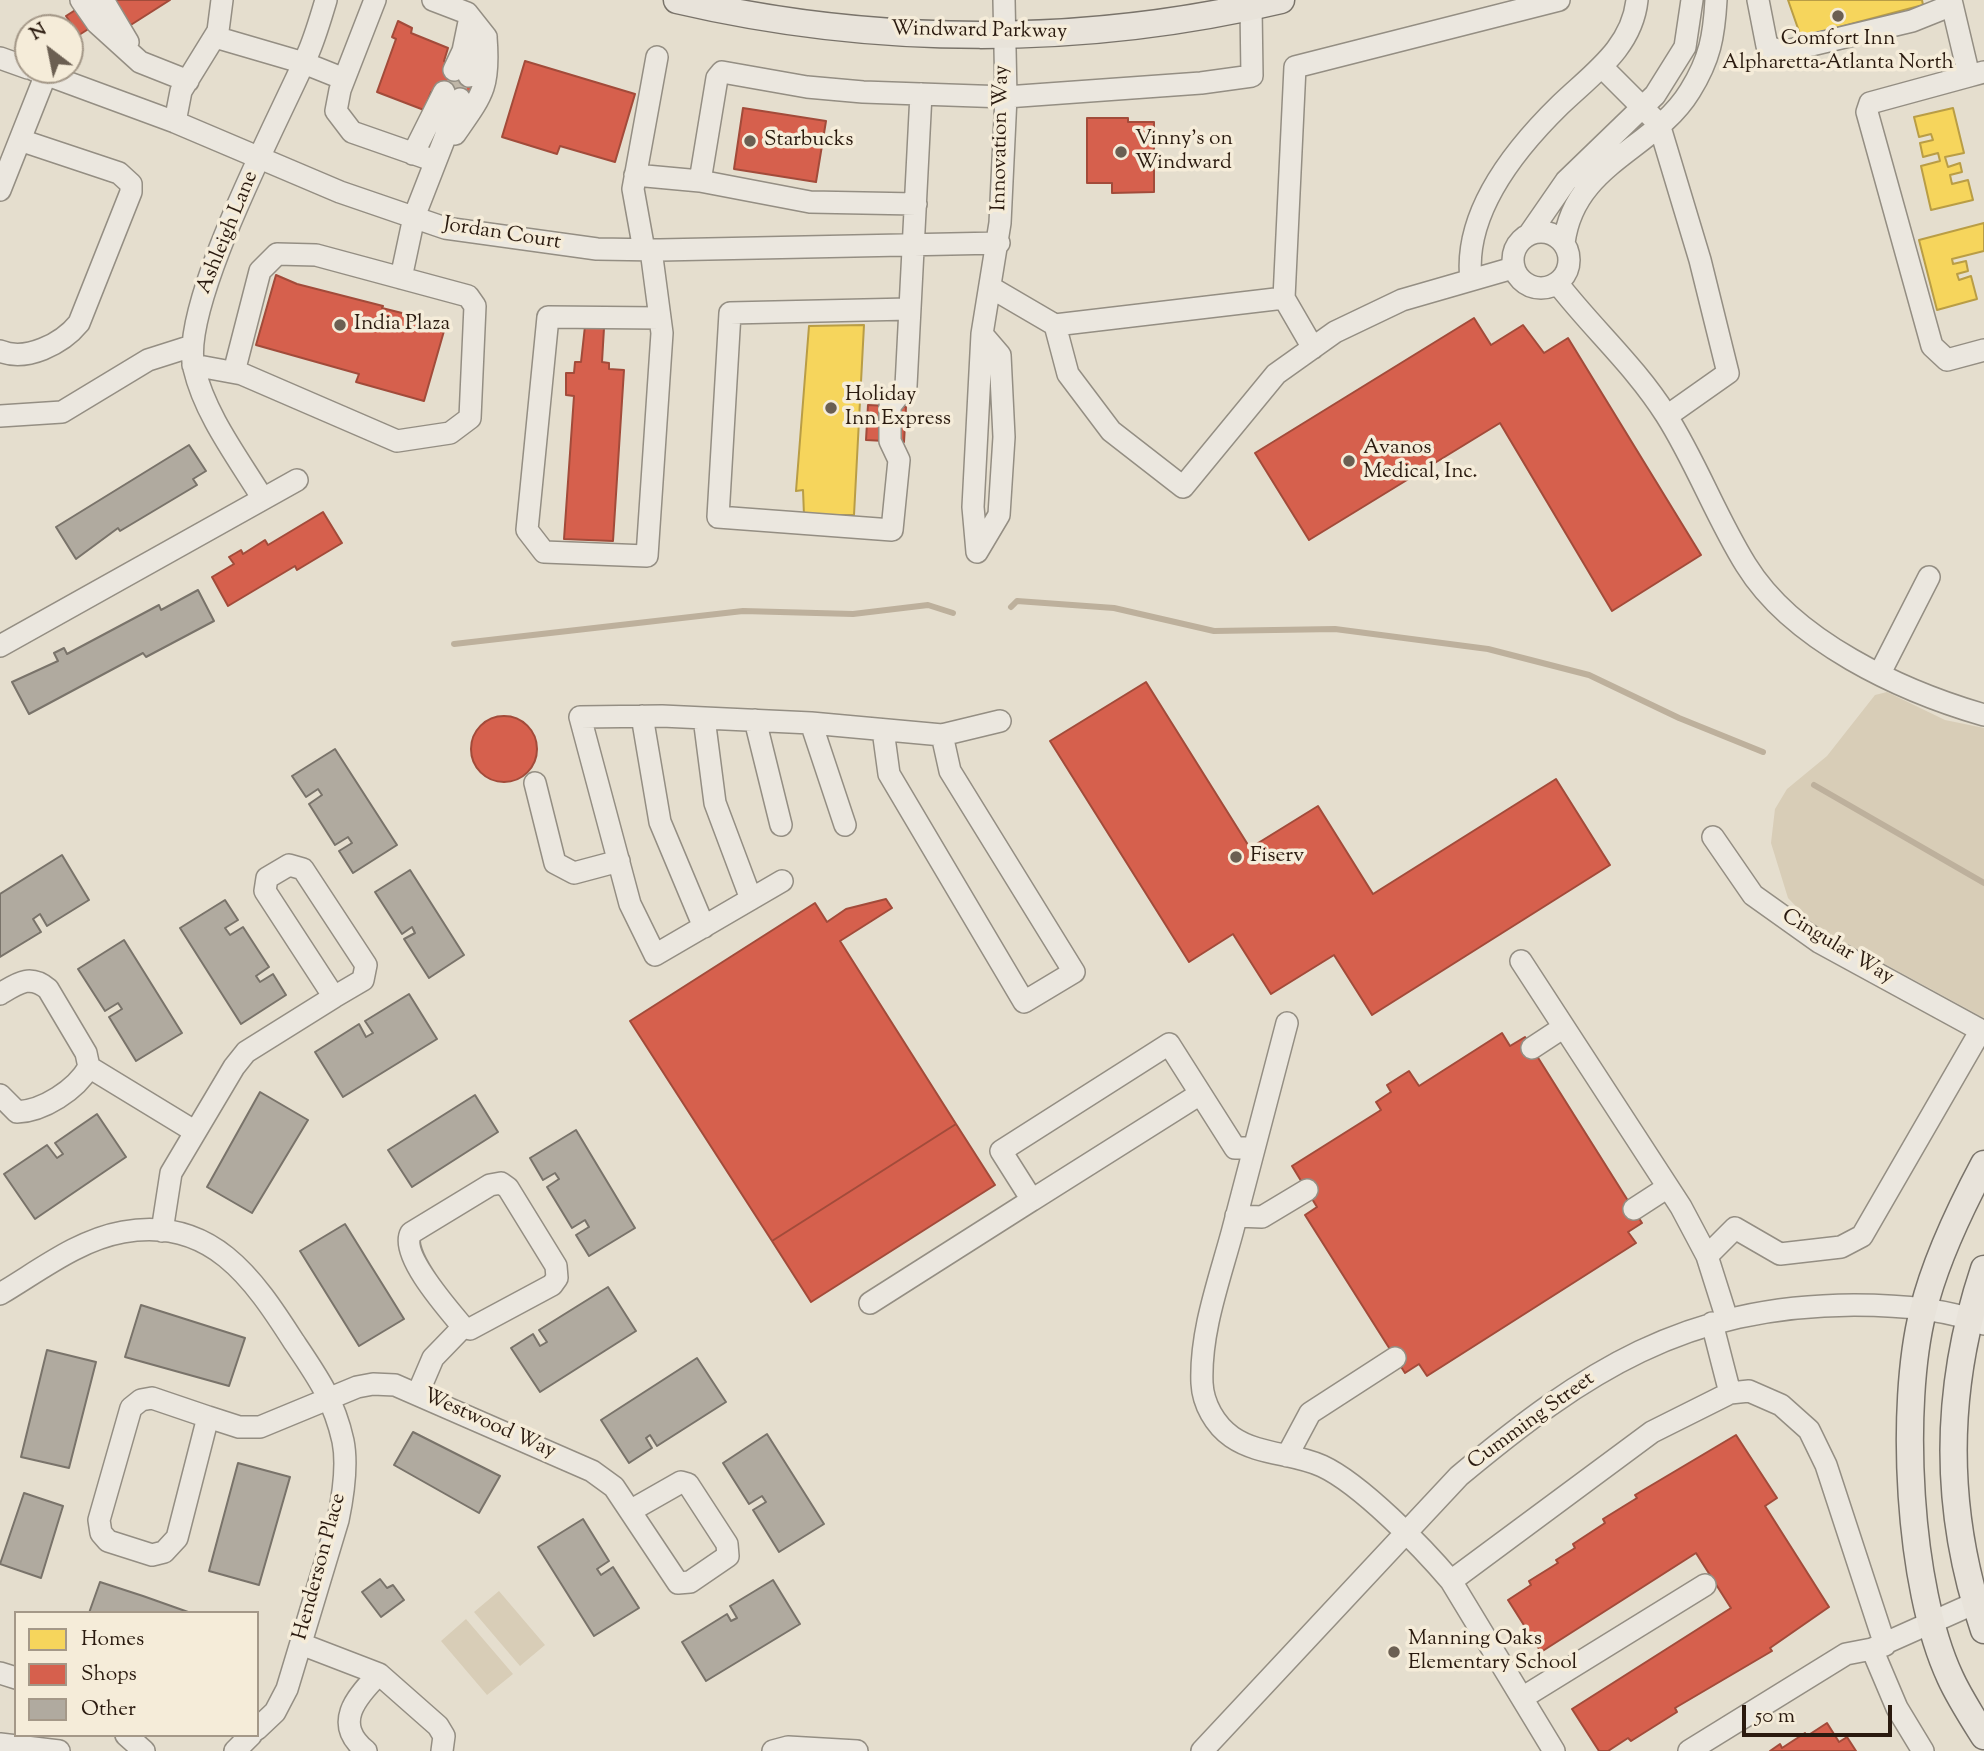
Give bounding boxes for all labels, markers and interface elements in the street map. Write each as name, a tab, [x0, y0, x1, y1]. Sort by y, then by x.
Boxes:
marker: Comfort Inn Alpharetta-Atlanta North	[1830, 8, 1846, 24]
north arrow	[14, 14, 84, 84]
text: N	[25, 17, 52, 48]
street label: Windward Parkway	[891, 18, 1067, 46]
place label: Comfort Inn Alpharetta-Atlanta North	[1722, 27, 1954, 77]
street label: Innovation Way	[988, 65, 1016, 211]
place label: Vinny's on Windward	[1135, 127, 1233, 177]
place label: Starbucks	[764, 128, 853, 154]
marker: Starbucks	[742, 133, 758, 149]
marker: Vinny's on Windward	[1113, 144, 1129, 160]
street label: Ashleigh Lane	[193, 168, 265, 298]
street label: Jordan Court	[441, 213, 563, 257]
place label: India Plaza	[354, 312, 450, 338]
marker: India Plaza	[332, 317, 348, 333]
place label: Holiday Inn Express	[845, 383, 951, 433]
marker: Holiday Inn Express	[823, 400, 839, 416]
place label: Avanos Medical, Inc.	[1363, 436, 1478, 486]
marker: Avanos Medical, Inc.	[1341, 453, 1357, 469]
place label: Fiserv	[1250, 844, 1304, 870]
marker: Fiserv	[1228, 849, 1244, 865]
street label: Cingular Way	[1776, 905, 1898, 991]
street label: Cumming Street	[1464, 1368, 1600, 1476]
street label: Westwood Way	[419, 1384, 559, 1466]
street label: Henderson Place	[289, 1491, 353, 1643]
legend	[14, 1611, 259, 1737]
text: Homes	[81, 1625, 144, 1655]
place label: Manning Oaks Elementary School	[1408, 1627, 1577, 1677]
marker: Manning Oaks Elementary School	[1386, 1644, 1402, 1660]
text: Shops	[81, 1660, 137, 1690]
scale bar	[1746, 1692, 1896, 1736]
text: Other	[81, 1695, 136, 1725]
text: 50 m	[1755, 1702, 1795, 1732]

